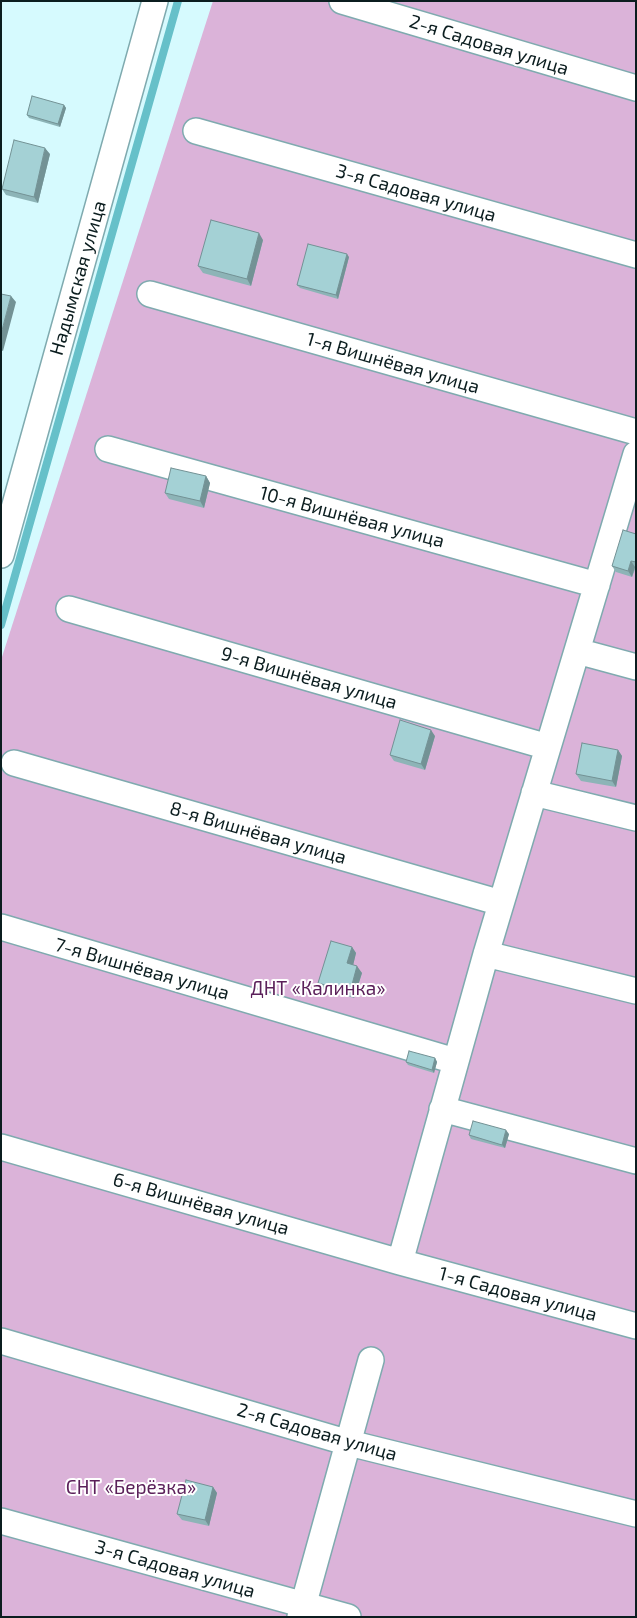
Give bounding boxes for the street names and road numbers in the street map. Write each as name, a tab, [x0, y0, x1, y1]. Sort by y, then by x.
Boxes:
street label: 2-я Садовая улица	[406, 10, 572, 80]
street label: 3-я Садовая улица	[333, 159, 499, 227]
street label: Надымская улица	[45, 198, 111, 358]
street label: 1-я Вишнёвая улица	[304, 327, 482, 399]
street label: 10-я Вишнёвая улица	[257, 481, 447, 553]
street label: 9-я Вишнёвая улица	[218, 642, 400, 714]
street label: 8-я Вишнёвая улица	[167, 797, 349, 869]
street label: 7-я Вишнёвая улица	[52, 933, 232, 1005]
street label: 6-я Вишнёвая улица	[110, 1168, 292, 1240]
street label: 1-я Садовая улица	[437, 1262, 599, 1326]
street label: 2-я Садовая улица	[234, 1398, 400, 1466]
street label: 3-я Садовая улица	[92, 1535, 258, 1603]

